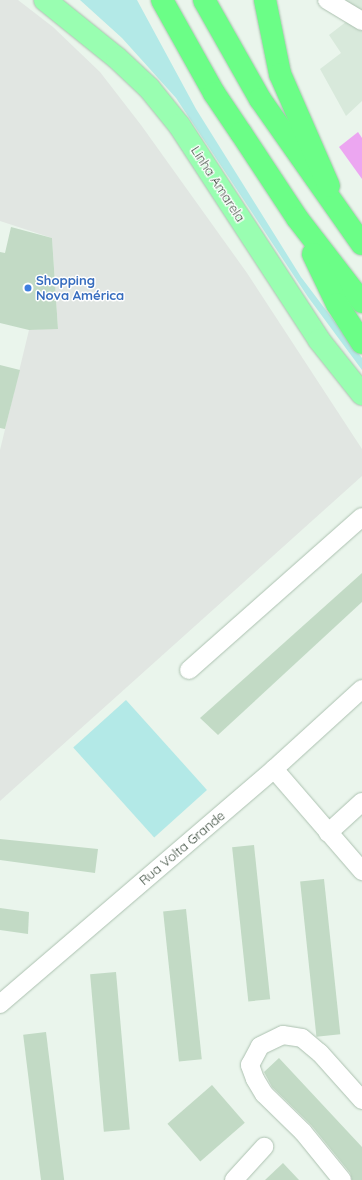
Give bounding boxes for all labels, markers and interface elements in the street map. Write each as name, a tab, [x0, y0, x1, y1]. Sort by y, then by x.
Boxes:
street label: Linha Amarela	[188, 143, 248, 225]
place label: Shopping Nova América	[36, 273, 124, 304]
marker: Shopping Nova América	[23, 283, 33, 293]
street label: Rua Volta Grande	[136, 808, 228, 888]

